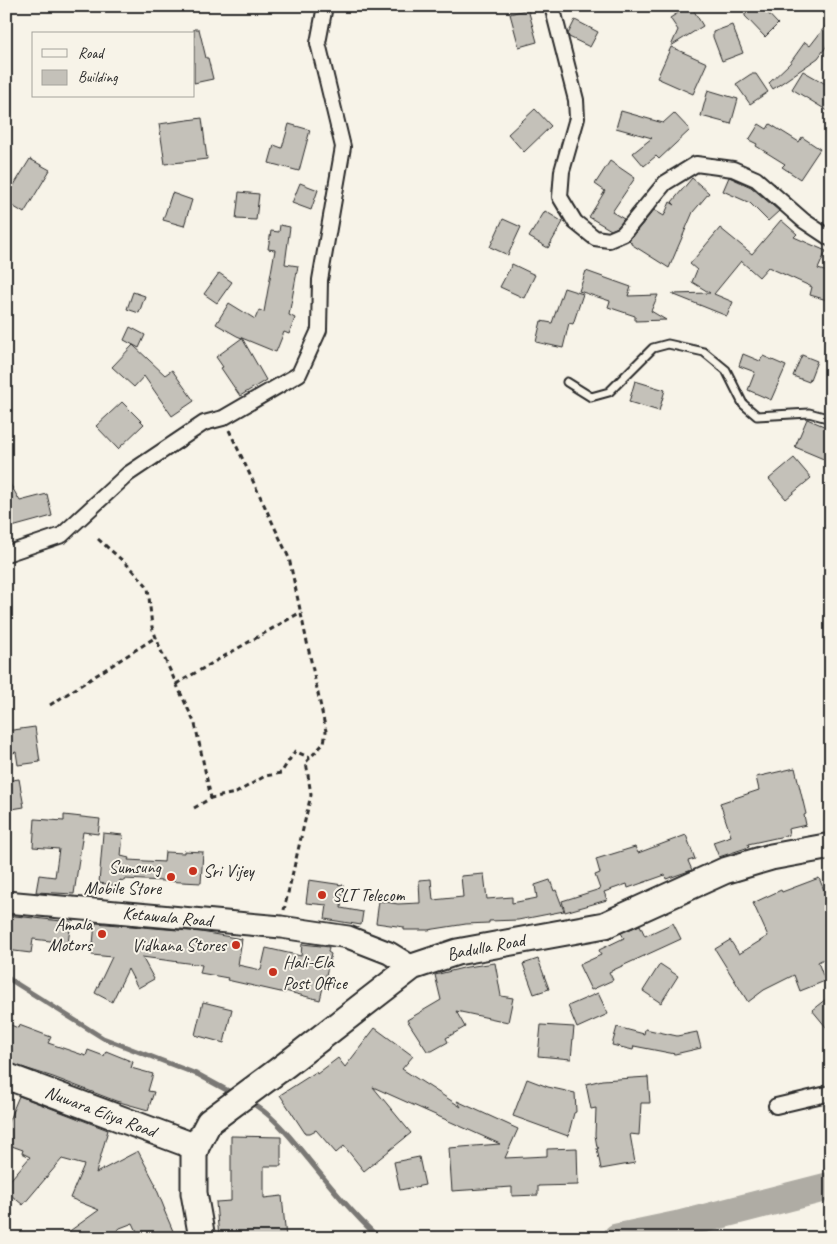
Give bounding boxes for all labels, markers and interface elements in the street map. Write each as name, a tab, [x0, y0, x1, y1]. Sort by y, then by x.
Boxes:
legend	[32, 32, 195, 98]
text: Road	[78, 44, 105, 63]
text: Building	[78, 68, 118, 87]
place label: Sumsung Mobile Store	[84, 856, 163, 899]
place label: Sri Vijey	[203, 860, 256, 882]
marker: Sri Vijey	[187, 865, 199, 877]
marker: Sumsung Mobile Store	[165, 871, 177, 883]
place label: SLT Telecom	[332, 884, 406, 906]
marker: SLT Telecom	[316, 889, 328, 901]
street label: Ketawala Road	[122, 902, 216, 932]
place label: Amala Motors	[48, 913, 94, 956]
marker: Amala Motors	[96, 928, 108, 940]
street label: Badulla Road	[444, 928, 529, 966]
place label: Vidhana Stores	[132, 934, 228, 956]
marker: Vidhana Stores	[230, 939, 242, 951]
place label: Hali-Ela Post Office	[283, 951, 348, 994]
marker: Hali-Ela Post Office	[267, 966, 279, 978]
street label: Nuwara Eliya Road	[42, 1081, 162, 1143]

